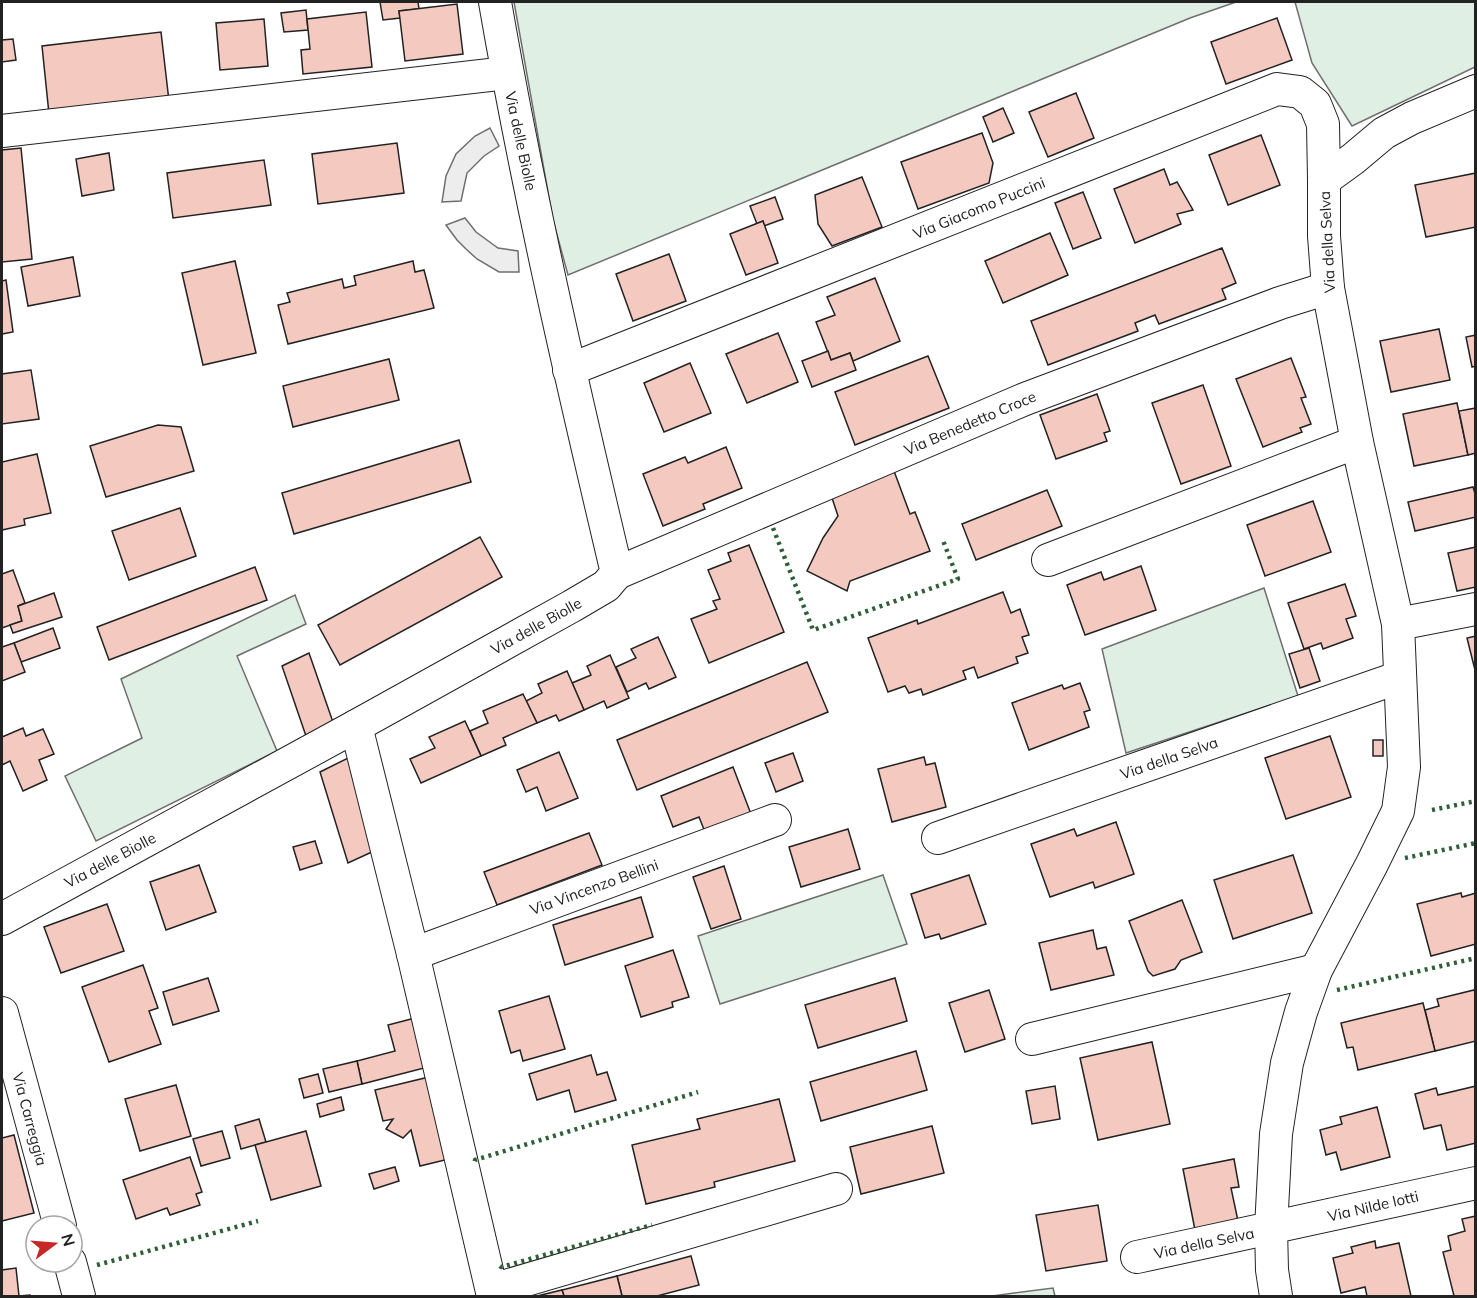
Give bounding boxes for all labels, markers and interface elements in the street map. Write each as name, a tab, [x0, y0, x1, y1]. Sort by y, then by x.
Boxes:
street label: Via delle Biolle	[501, 90, 541, 192]
street label: Via Giacomo Puccini	[910, 173, 1048, 243]
street label: Via della Selva	[1315, 191, 1339, 293]
street label: Via Benedetto Croce	[901, 387, 1039, 459]
street label: Via delle Biolle	[487, 593, 585, 659]
street label: Via della Selva	[1118, 732, 1220, 784]
street label: Via delle Biolle	[61, 828, 159, 892]
street label: Via Vincenzo Bellini	[527, 855, 661, 919]
street label: Via Carreggia	[8, 1070, 52, 1168]
street label: Via Nilde Iotti	[1326, 1186, 1420, 1226]
north arrow	[24, 1214, 84, 1274]
street label: Via della Selva	[1152, 1223, 1256, 1263]
text: N	[57, 1231, 80, 1248]

